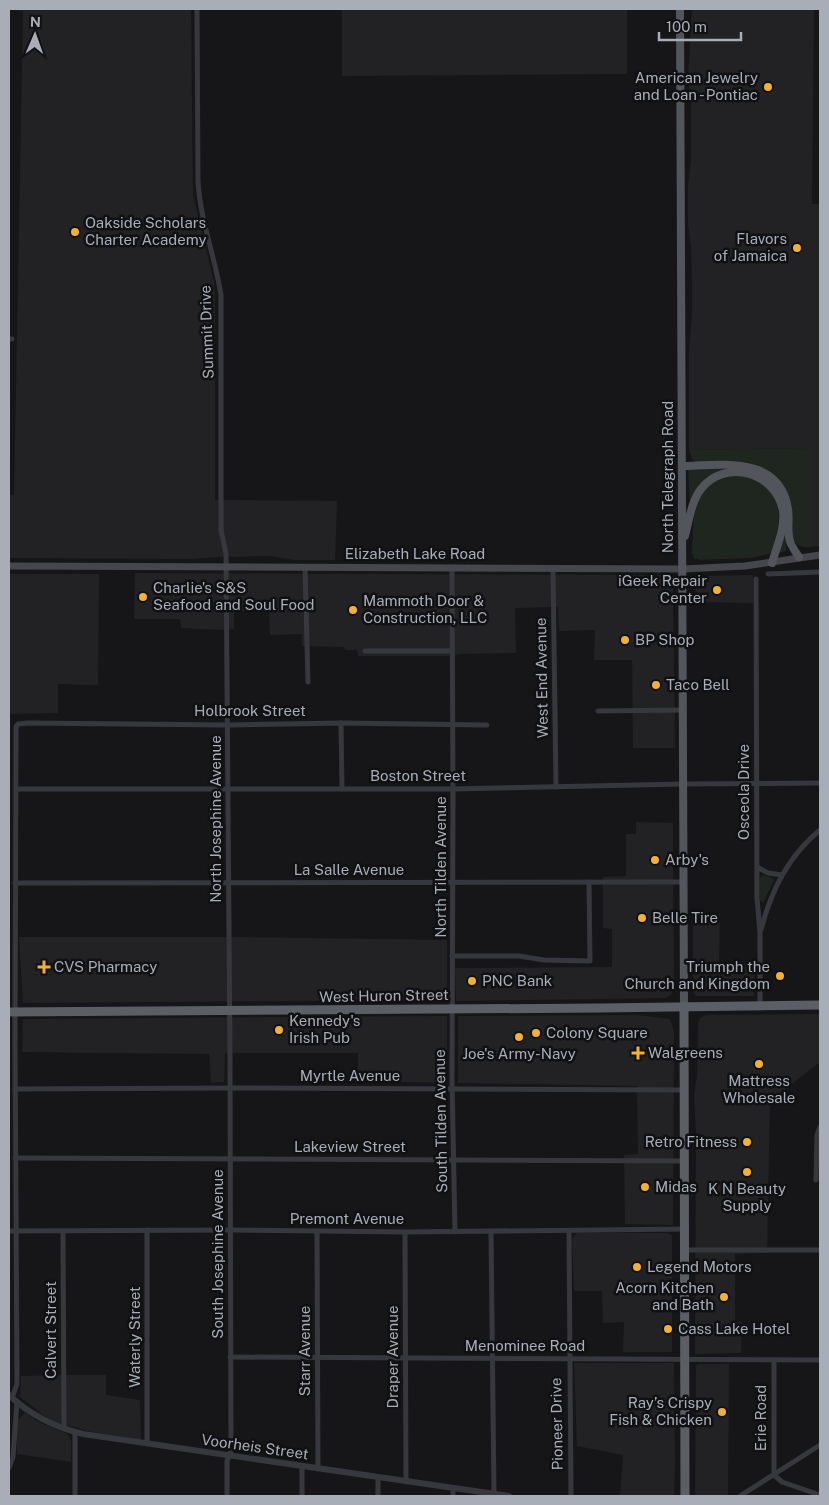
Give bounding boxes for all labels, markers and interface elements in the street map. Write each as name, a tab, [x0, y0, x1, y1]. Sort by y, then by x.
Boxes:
north arrow	[10, 10, 60, 60]
scale bar	[659, 10, 742, 42]
text: N	[30, 14, 41, 30]
text: 100 m	[666, 18, 707, 35]
place label: American Jewelry and Loan - Pontiac	[634, 69, 758, 103]
marker: American Jewelry and Loan - Pontiac	[762, 81, 774, 93]
place label: Oakside Scholars Charter Academy	[85, 214, 207, 248]
marker: Oakside Scholars Charter Academy	[69, 226, 81, 238]
place label: Flavors of Jamaica	[714, 230, 787, 264]
marker: Flavors of Jamaica	[791, 242, 803, 254]
street label: Summit Drive	[196, 285, 217, 379]
street label: North Telegraph Road	[659, 401, 676, 553]
street label: Elizabeth Lake Road	[345, 545, 485, 562]
place label: iGeek Repair Center	[618, 572, 707, 606]
place label: Charlie's S&S Seafood and Soul Food	[153, 579, 315, 613]
marker: iGeek Repair Center	[711, 584, 723, 596]
marker: Charlie's S&S Seafood and Soul Food	[137, 591, 149, 603]
place label: Mammoth Door & Construction, LLC	[363, 592, 487, 626]
marker: Mammoth Door & Construction, LLC	[347, 604, 359, 616]
street label: West End Avenue	[532, 617, 551, 739]
place label: BP Shop	[635, 631, 695, 648]
marker: BP Shop	[619, 634, 631, 646]
place label: Taco Bell	[666, 676, 730, 693]
marker: Taco Bell	[650, 679, 662, 691]
street label: Holbrook Street	[194, 702, 306, 719]
street label: North Josephine Avenue	[207, 735, 224, 903]
street label: Osceola Drive	[735, 744, 752, 840]
street label: Boston Street	[370, 767, 466, 784]
street label: North Tilden Avenue	[432, 796, 449, 938]
place label: Arby's	[665, 851, 709, 868]
marker: Arby's	[649, 854, 661, 866]
street label: La Salle Avenue	[294, 861, 404, 878]
place label: Belle Tire	[652, 909, 718, 926]
marker: Belle Tire	[636, 912, 648, 924]
place label: CVS Pharmacy	[54, 958, 157, 975]
place label: Triumph the Church and Kingdom	[624, 958, 770, 992]
marker: CVS Pharmacy	[38, 961, 50, 973]
marker: Triumph the Church and Kingdom	[774, 970, 786, 982]
place label: PNC Bank	[482, 972, 552, 989]
marker: PNC Bank	[466, 975, 478, 987]
street label: West Huron Street	[319, 986, 449, 1005]
place label: Kennedy's Irish Pub	[289, 1012, 360, 1046]
marker: Kennedy's Irish Pub	[273, 1024, 285, 1036]
place label: Colony Square	[546, 1024, 648, 1041]
marker: Colony Square	[530, 1027, 542, 1039]
marker: Joe's Army-Navy	[513, 1031, 525, 1043]
place label: Walgreens	[648, 1044, 723, 1061]
place label: Joe's Army-Navy	[462, 1045, 576, 1062]
marker: Walgreens	[632, 1047, 644, 1059]
street label: South Tilden Avenue	[431, 1049, 450, 1193]
marker: Mattress Wholesale	[753, 1058, 765, 1070]
street label: Myrtle Avenue	[300, 1067, 400, 1084]
place label: Mattress Wholesale	[723, 1072, 795, 1106]
place label: Retro Fitness	[645, 1133, 737, 1150]
marker: Retro Fitness	[741, 1136, 753, 1148]
street label: Lakeview Street	[294, 1138, 406, 1155]
marker: K N Beauty Supply	[741, 1166, 753, 1178]
street label: South Josephine Avenue	[209, 1169, 226, 1339]
place label: Midas	[655, 1178, 697, 1195]
place label: K N Beauty Supply	[708, 1180, 786, 1214]
marker: Midas	[639, 1181, 651, 1193]
street label: Premont Avenue	[290, 1210, 404, 1227]
place label: Legend Motors	[647, 1258, 751, 1275]
marker: Legend Motors	[631, 1261, 643, 1273]
place label: Acorn Kitchen and Bath	[615, 1279, 714, 1313]
street label: Calvert Street	[42, 1281, 59, 1379]
street label: Waterly Street	[126, 1286, 143, 1388]
marker: Acorn Kitchen and Bath	[718, 1291, 730, 1303]
street label: Starr Avenue	[296, 1306, 313, 1396]
street label: Draper Avenue	[384, 1306, 401, 1408]
place label: Cass Lake Hotel	[678, 1320, 790, 1337]
marker: Cass Lake Hotel	[662, 1323, 674, 1335]
street label: Menominee Road	[465, 1337, 585, 1354]
street label: Pioneer Drive	[547, 1377, 566, 1471]
street label: Erie Road	[752, 1385, 769, 1451]
place label: Ray’s Crispy Fish & Chicken	[609, 1394, 712, 1428]
marker: Ray’s Crispy Fish & Chicken	[716, 1406, 728, 1418]
street label: Voorheis Street	[200, 1431, 310, 1462]

